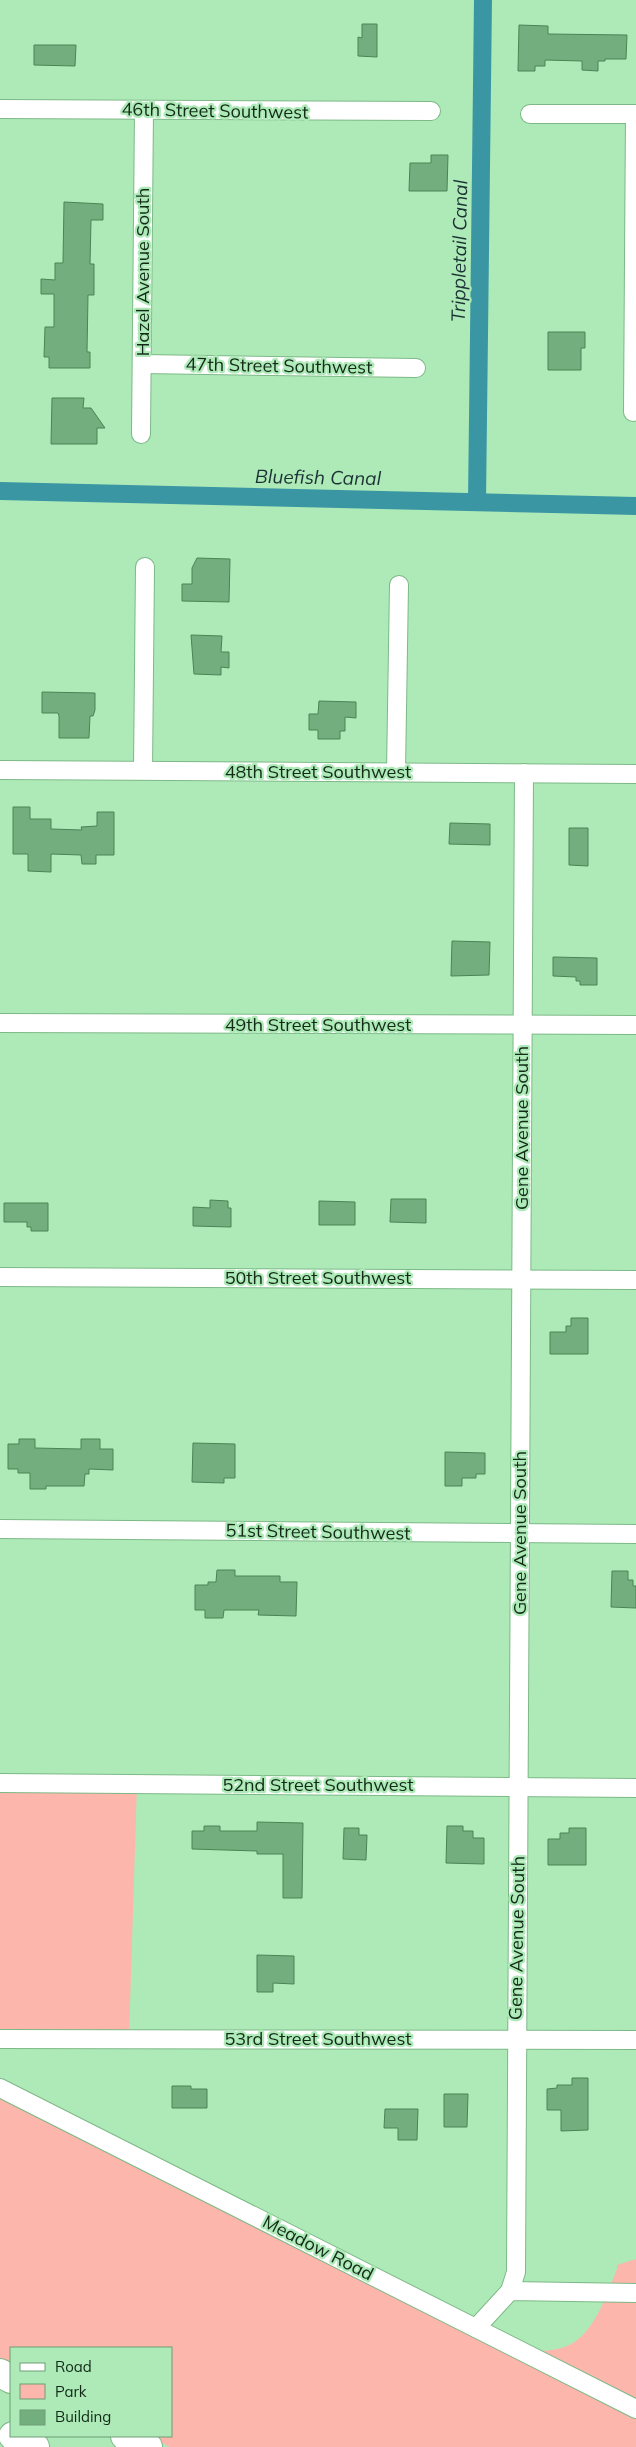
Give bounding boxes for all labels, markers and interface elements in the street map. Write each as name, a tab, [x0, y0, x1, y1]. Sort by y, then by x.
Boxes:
street label: 46th Street Southwest	[121, 97, 309, 124]
water label: Trippletail Canal	[446, 179, 472, 322]
street label: Hazel Avenue South	[131, 188, 154, 356]
street label: 47th Street Southwest	[185, 352, 373, 379]
water label: Bluefish Canal	[255, 464, 382, 490]
street label: 48th Street Southwest	[225, 760, 411, 783]
street label: 49th Street Southwest	[225, 1013, 411, 1036]
street label: Gene Avenue South	[510, 1046, 533, 1210]
street label: 50th Street Southwest	[225, 1266, 411, 1289]
street label: Gene Avenue South	[508, 1451, 531, 1615]
street label: 51st Street Southwest	[225, 1518, 411, 1545]
street label: 52nd Street Southwest	[222, 1773, 414, 1796]
street label: Gene Avenue South	[504, 1856, 529, 2020]
street label: 53rd Street Southwest	[224, 2027, 412, 2050]
street label: Meadow Road	[259, 2210, 378, 2285]
legend	[10, 2347, 172, 2437]
text: Road	[55, 2357, 92, 2376]
text: Park	[55, 2382, 87, 2401]
text: Building	[55, 2407, 111, 2426]

